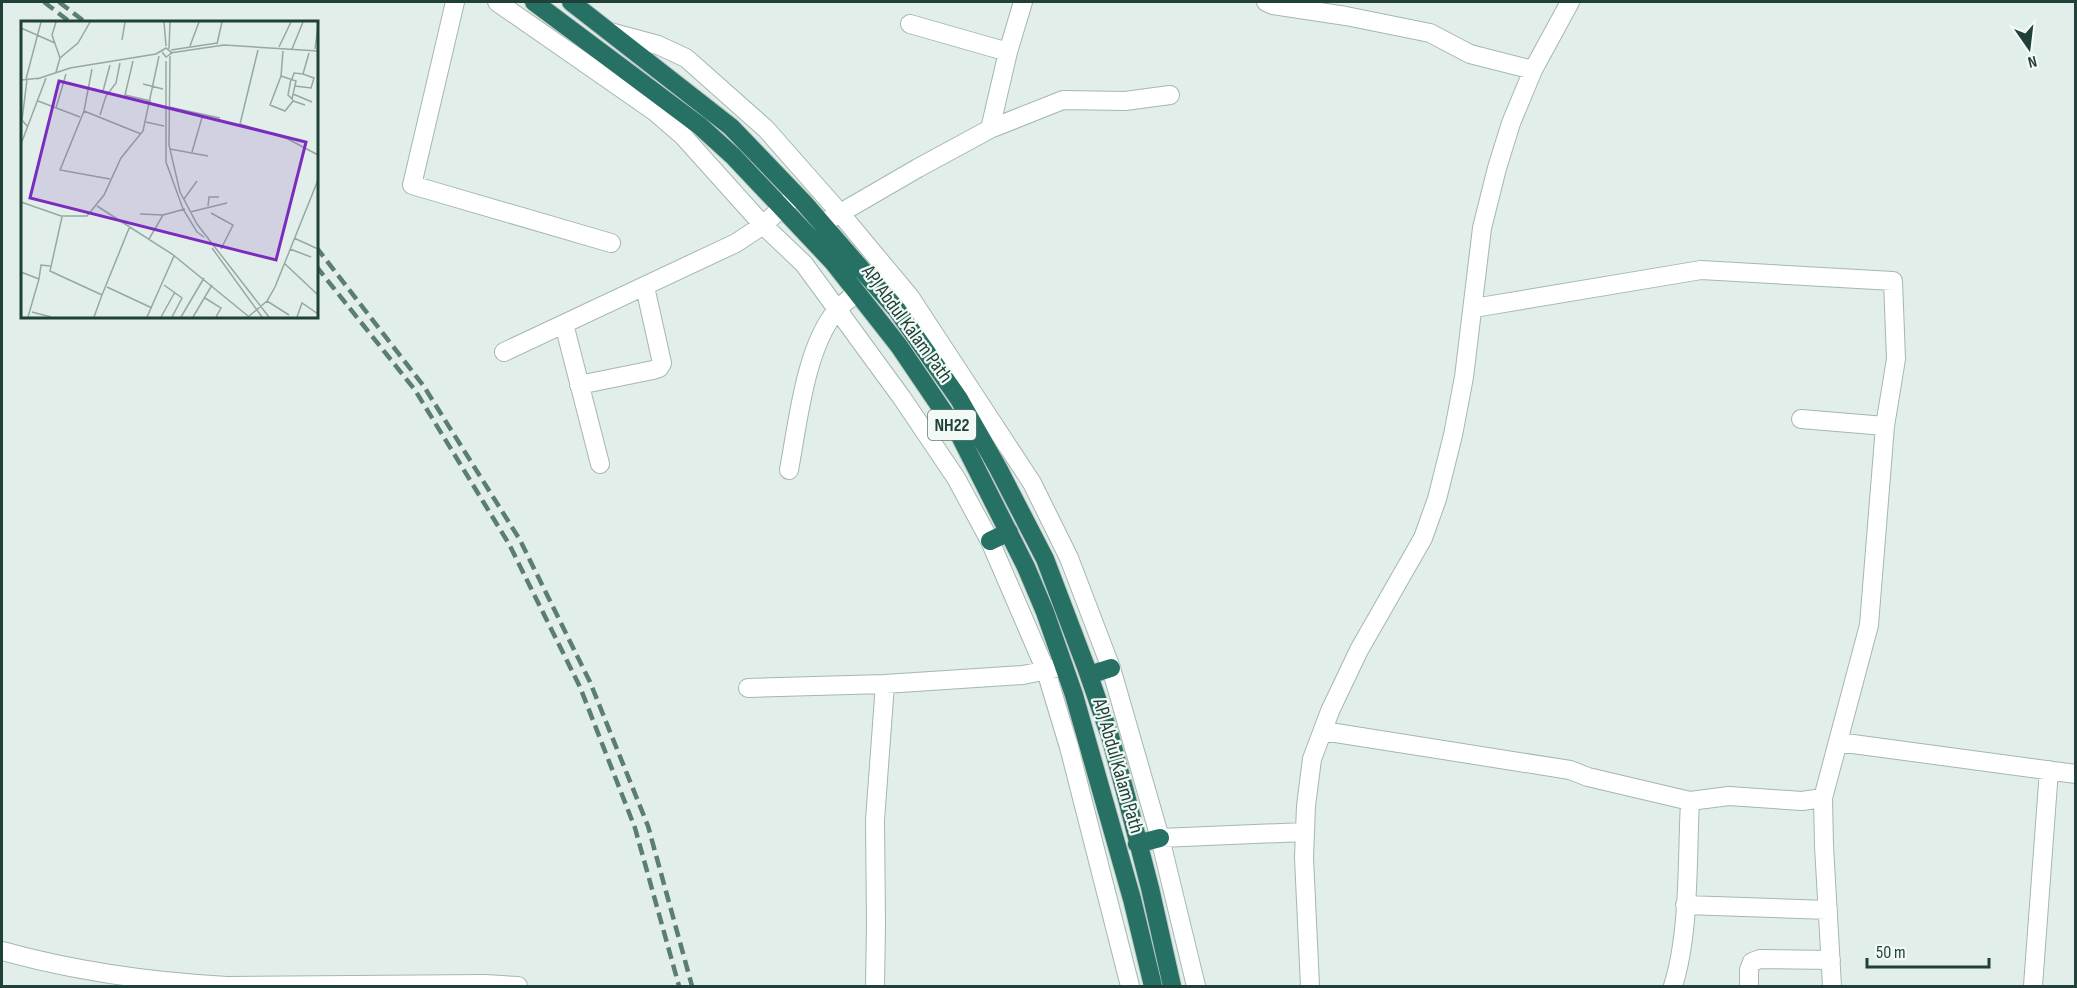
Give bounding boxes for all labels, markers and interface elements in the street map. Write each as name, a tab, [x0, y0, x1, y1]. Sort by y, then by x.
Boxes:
north arrow	[1999, 18, 2059, 78]
inset map	[21, 21, 318, 318]
text: N	[2026, 51, 2039, 71]
street label: APJ Abdul Kalam Path	[856, 260, 958, 387]
road number: NH22	[928, 410, 976, 440]
street label: APJ Abdul Kalam Path	[1087, 695, 1149, 836]
scale bar	[1867, 931, 1988, 969]
text: 50 m	[1876, 942, 1906, 963]

